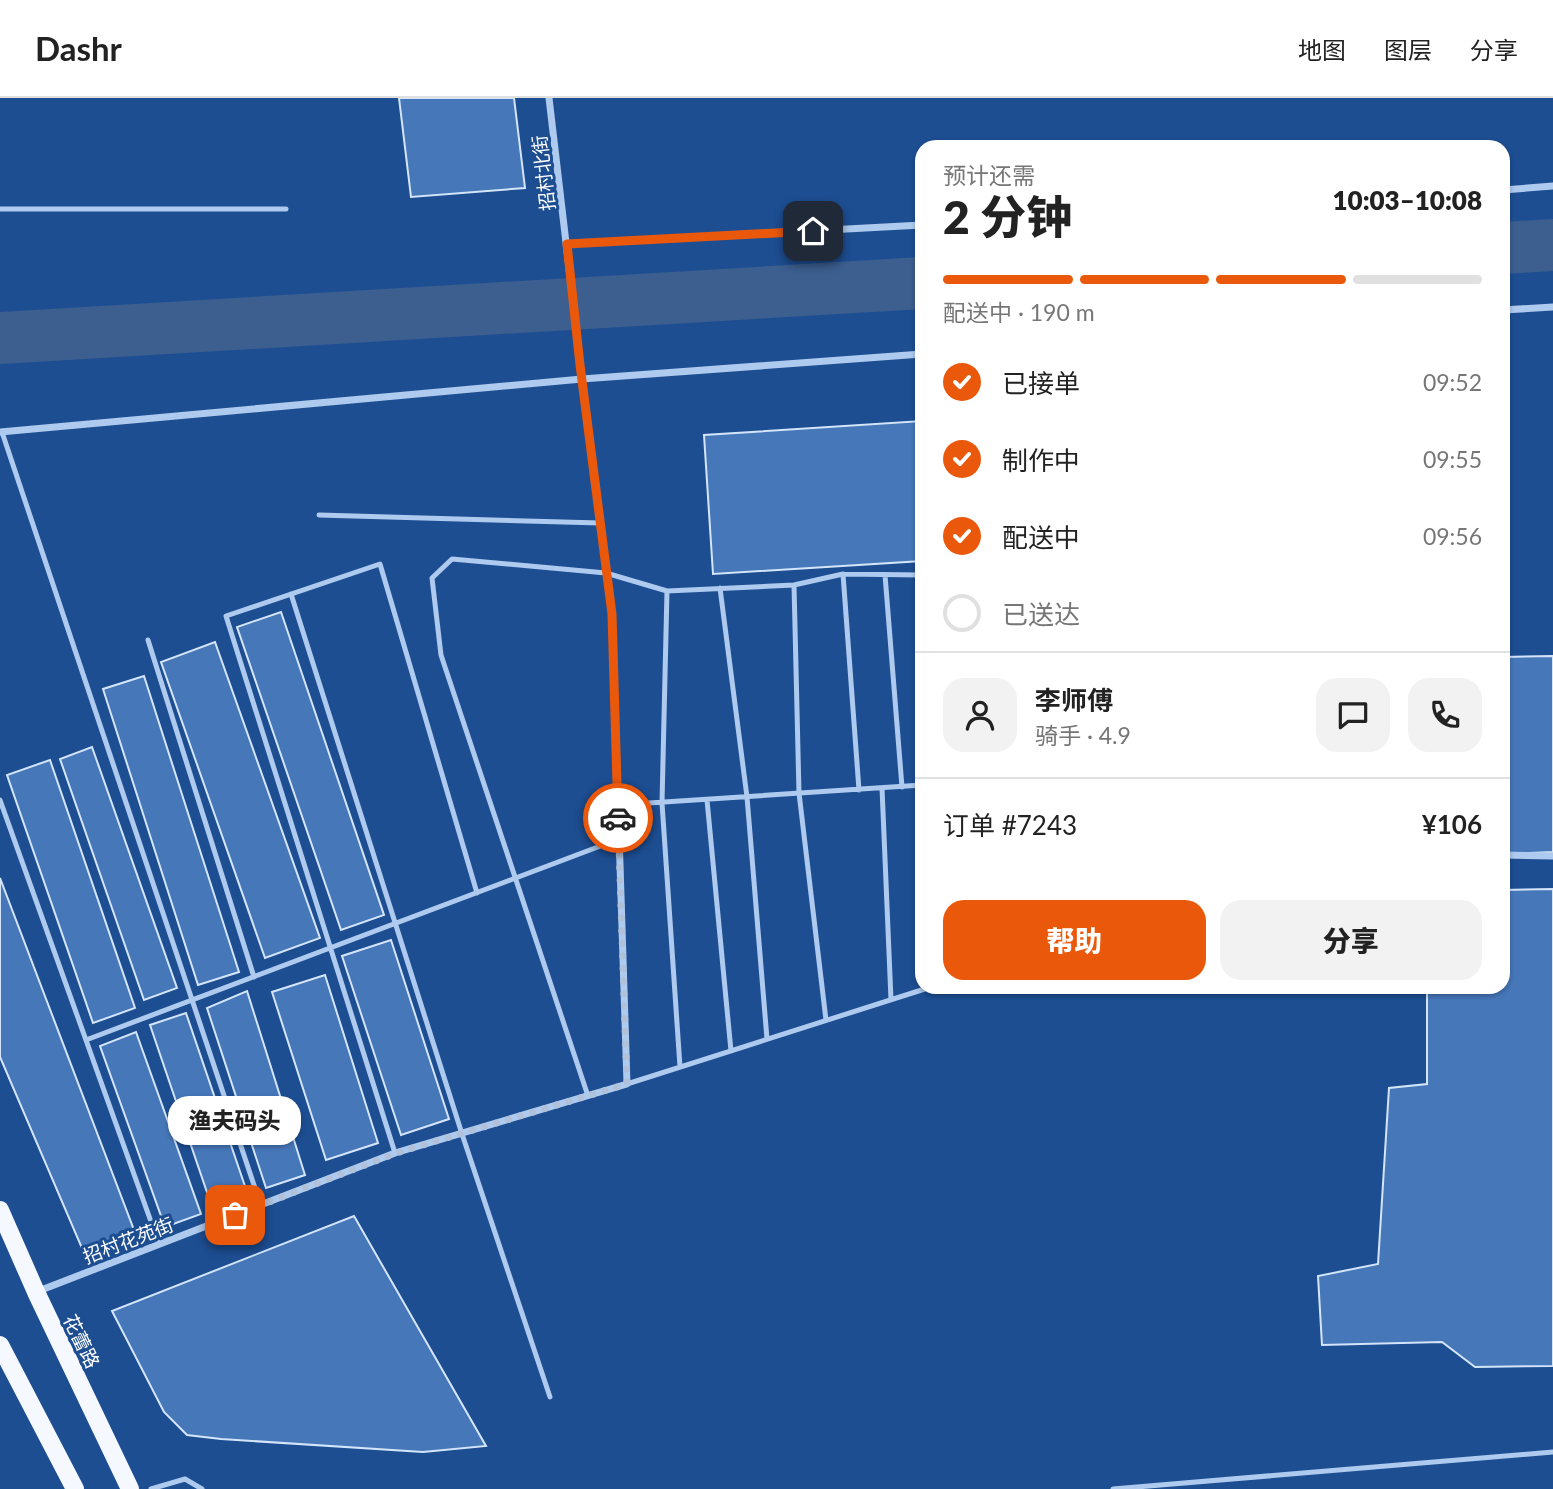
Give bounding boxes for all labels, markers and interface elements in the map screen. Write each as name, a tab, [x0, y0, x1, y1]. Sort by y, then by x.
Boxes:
text: Dashr	[35, 28, 122, 68]
text: 地图	[1298, 35, 1346, 64]
text: 图层	[1384, 35, 1432, 64]
text: 分享	[1470, 35, 1518, 64]
street label: 招村北街	[527, 134, 559, 212]
text: 预计还需	[943, 161, 1035, 189]
text: 10:03–10:08	[1332, 184, 1482, 216]
text: 2 分钟	[943, 189, 1072, 244]
pin	[783, 201, 843, 261]
icon: home	[794, 212, 832, 250]
text: 配送中 · 190 m	[943, 298, 1095, 326]
icon: check	[943, 363, 981, 401]
text: 已接单	[1002, 367, 1080, 399]
text: 09:52	[1423, 368, 1482, 396]
icon: check	[943, 440, 981, 478]
text: 制作中	[1002, 444, 1080, 476]
text: 09:55	[1423, 445, 1482, 473]
icon: check	[943, 517, 981, 555]
text: 配送中	[1002, 521, 1080, 553]
text: 09:56	[1423, 522, 1482, 550]
text: 已送达	[1002, 598, 1080, 630]
button: person	[943, 678, 1017, 752]
button: chat	[1316, 678, 1390, 752]
button: phone	[1408, 678, 1482, 752]
text: 李师傅	[1035, 684, 1113, 716]
text: 骑手 · 4.9	[1035, 721, 1131, 749]
courier	[583, 783, 653, 853]
icon: car	[599, 799, 637, 837]
text: ¥106	[1422, 808, 1482, 840]
text: 订单 #7243	[943, 809, 1077, 841]
button: 帮助	[943, 900, 1206, 980]
button: 分享	[1220, 900, 1482, 980]
callout: 渔夫码头	[168, 1096, 302, 1145]
text: 渔夫码头	[189, 1106, 281, 1134]
pin	[205, 1185, 265, 1245]
icon: bag	[216, 1196, 254, 1234]
street label: 招村花苑街	[80, 1212, 176, 1268]
street label: 花蕾路	[59, 1310, 105, 1372]

